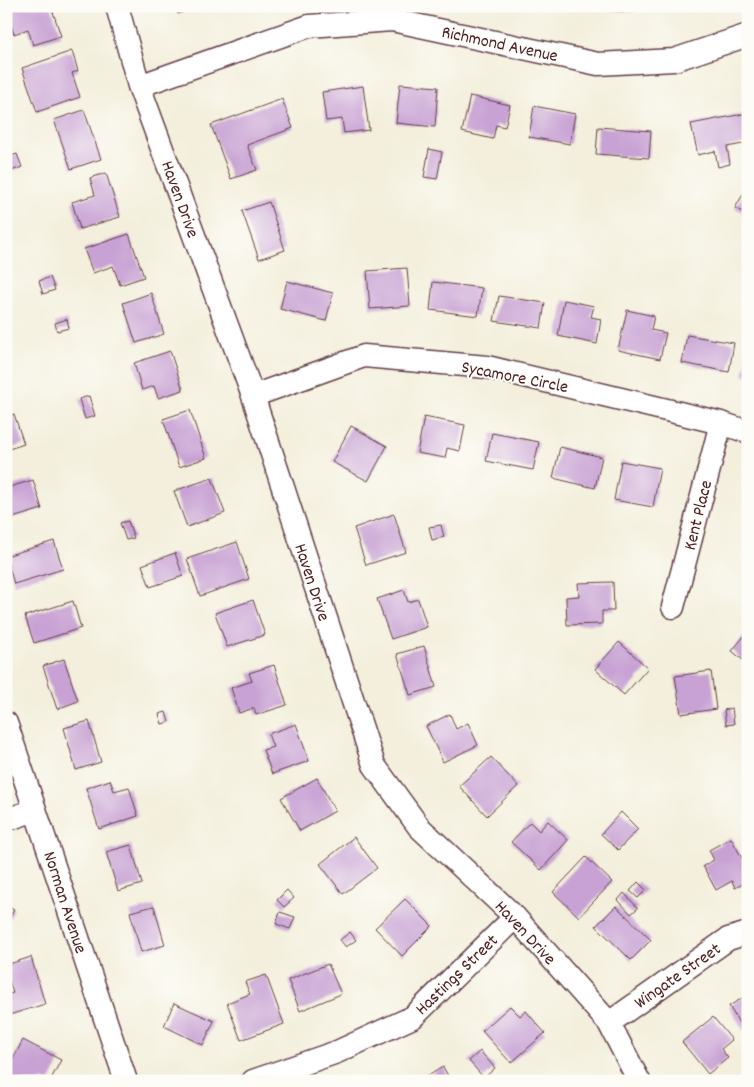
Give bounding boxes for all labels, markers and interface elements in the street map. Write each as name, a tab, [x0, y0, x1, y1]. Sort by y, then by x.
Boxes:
street label: Richmond Avenue	[439, 21, 560, 70]
street label: Haven Drive	[153, 158, 204, 242]
street label: Sycamore Circle	[459, 356, 570, 401]
street label: Kent Place	[679, 478, 720, 553]
street label: Haven Drive	[286, 541, 335, 625]
street label: Norman Avenue	[35, 848, 92, 957]
street label: Haven Drive	[488, 896, 561, 972]
street label: Hastings Street	[411, 929, 505, 1022]
street label: Wingate Street	[630, 938, 727, 1016]

